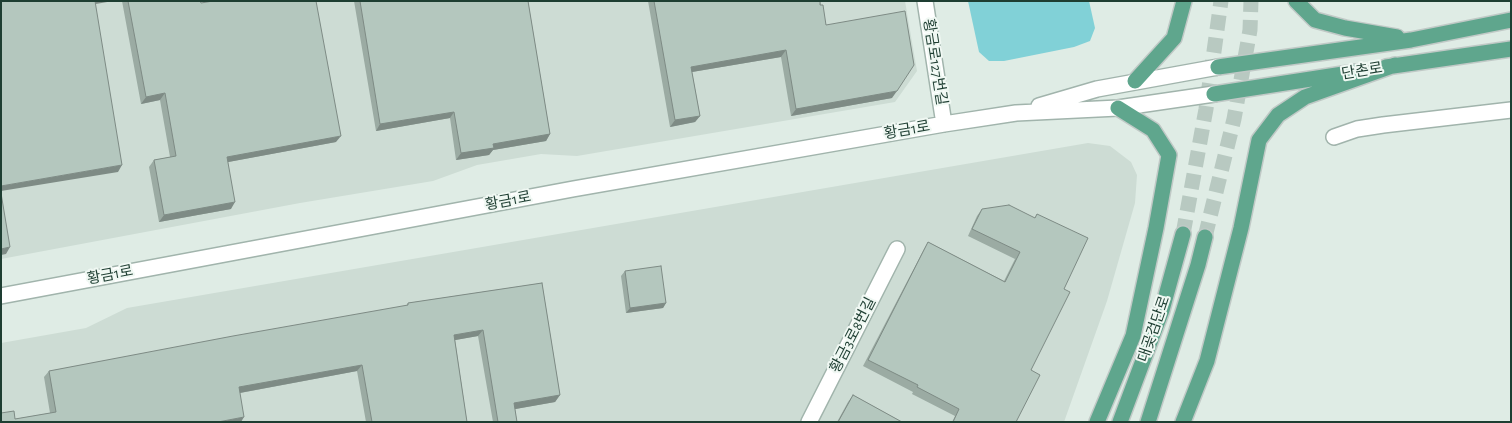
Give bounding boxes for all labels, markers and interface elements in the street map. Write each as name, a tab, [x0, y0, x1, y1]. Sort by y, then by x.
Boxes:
street label: 황금로127번길	[919, 18, 951, 106]
street label: 단촌로	[1340, 59, 1384, 83]
street label: 황금1로	[883, 117, 931, 143]
street label: 황금1로	[483, 188, 533, 214]
street label: 황금1로	[85, 262, 135, 288]
street label: 대곶검단로	[1134, 293, 1174, 365]
street label: 황금3로8번길	[826, 294, 880, 376]

